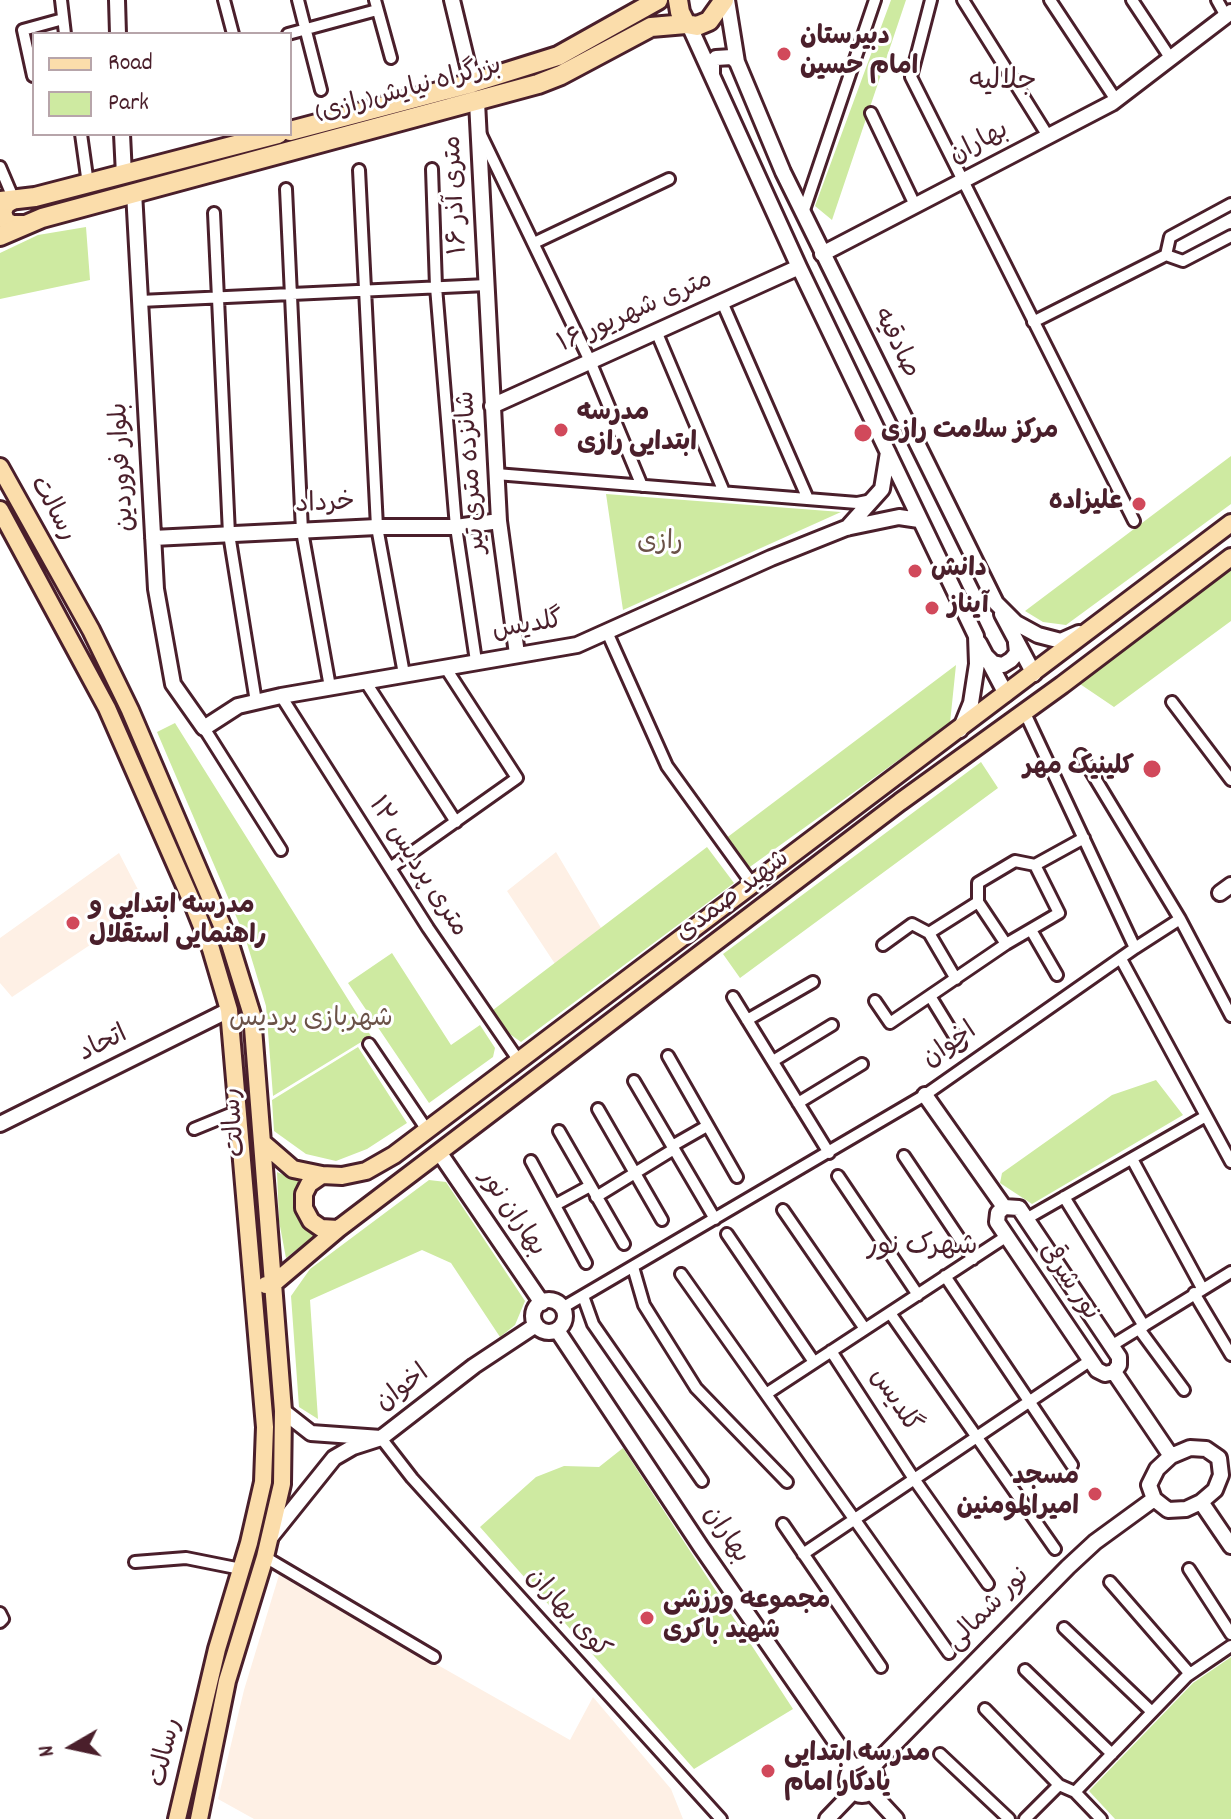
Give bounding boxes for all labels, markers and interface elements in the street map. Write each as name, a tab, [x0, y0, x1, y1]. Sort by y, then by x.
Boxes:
place label: دبیرستان امام حسین	[800, 23, 918, 84]
legend	[32, 32, 292, 136]
marker: دبیرستان امام حسین	[775, 45, 793, 63]
text: Road	[108, 47, 153, 81]
street label: بزرگراه نیایش(رازی)	[313, 52, 505, 132]
district label: جلالیه	[969, 67, 1037, 101]
text: Park	[108, 87, 149, 121]
street label: بهاران	[945, 116, 1015, 174]
street label: ۱۶ متری آذر	[439, 135, 477, 255]
street label: ۱۶ متری شهریور	[554, 266, 718, 362]
street label: صادقیه	[864, 304, 924, 384]
street label: شانزده متری تیر	[453, 390, 495, 554]
place label: مدرسه ابتدایی رازی	[577, 399, 697, 460]
street label: بلوار فروردین	[106, 402, 144, 532]
place label: مرکز سلامت رازی	[881, 417, 1058, 449]
marker: مدرسه ابتدایی رازی	[552, 421, 570, 439]
marker: مرکز سلامت رازی	[852, 422, 874, 444]
street label: رسالت	[20, 472, 82, 548]
place label: علیزاده	[1049, 488, 1123, 520]
street label: خرداد	[294, 489, 356, 523]
marker: علیزاده	[1130, 495, 1148, 513]
park label: رازی	[637, 528, 683, 560]
place label: دانش	[931, 555, 987, 587]
marker: دانش	[906, 562, 924, 580]
place label: آیناز	[948, 592, 989, 624]
marker: آیناز	[923, 599, 941, 617]
street label: گلدیس	[491, 607, 565, 649]
place label: کلینیک مهر	[1023, 753, 1134, 785]
marker: کلینیک مهر	[1141, 758, 1163, 780]
street label: ۱۲ متری پردیس	[359, 792, 473, 944]
street label: شهید صمدی	[671, 845, 797, 951]
place label: مدرسه ابتدایی و راهنمایی استقلال	[89, 892, 267, 954]
marker: مدرسه ابتدایی و راهنمایی استقلال	[64, 914, 82, 932]
park label: شهربازی پردیس	[229, 1005, 393, 1037]
street label: اخوان	[918, 1017, 984, 1077]
street label: اتحاد	[75, 1021, 133, 1071]
street label: رسالت	[218, 1086, 256, 1158]
street label: بهاران نور	[469, 1164, 551, 1264]
district label: شهرک نور	[866, 1232, 978, 1266]
street label: نور شرقی	[1030, 1238, 1104, 1328]
street label: اخوان	[371, 1360, 437, 1420]
street label: گلدیس	[861, 1364, 925, 1440]
place label: مسجد امیرالمومنین	[956, 1463, 1079, 1524]
marker: مسجد امیرالمومنین	[1086, 1485, 1104, 1503]
street label: بهاران	[694, 1501, 754, 1571]
street label: کوی بهاران	[517, 1563, 615, 1667]
street label: نور شمالی	[942, 1563, 1038, 1659]
place label: مجموعه ورزشی شهید باکری	[663, 1587, 830, 1648]
marker: مجموعه ورزشی شهید باکری	[638, 1609, 656, 1627]
north arrow	[32, 1707, 112, 1787]
street label: رسالت	[145, 1715, 191, 1791]
place label: مدرسه ابتدایی یادگار امام	[784, 1740, 930, 1802]
text: N	[32, 1743, 64, 1759]
marker: مدرسه ابتدایی یادگار امام	[759, 1762, 777, 1780]

